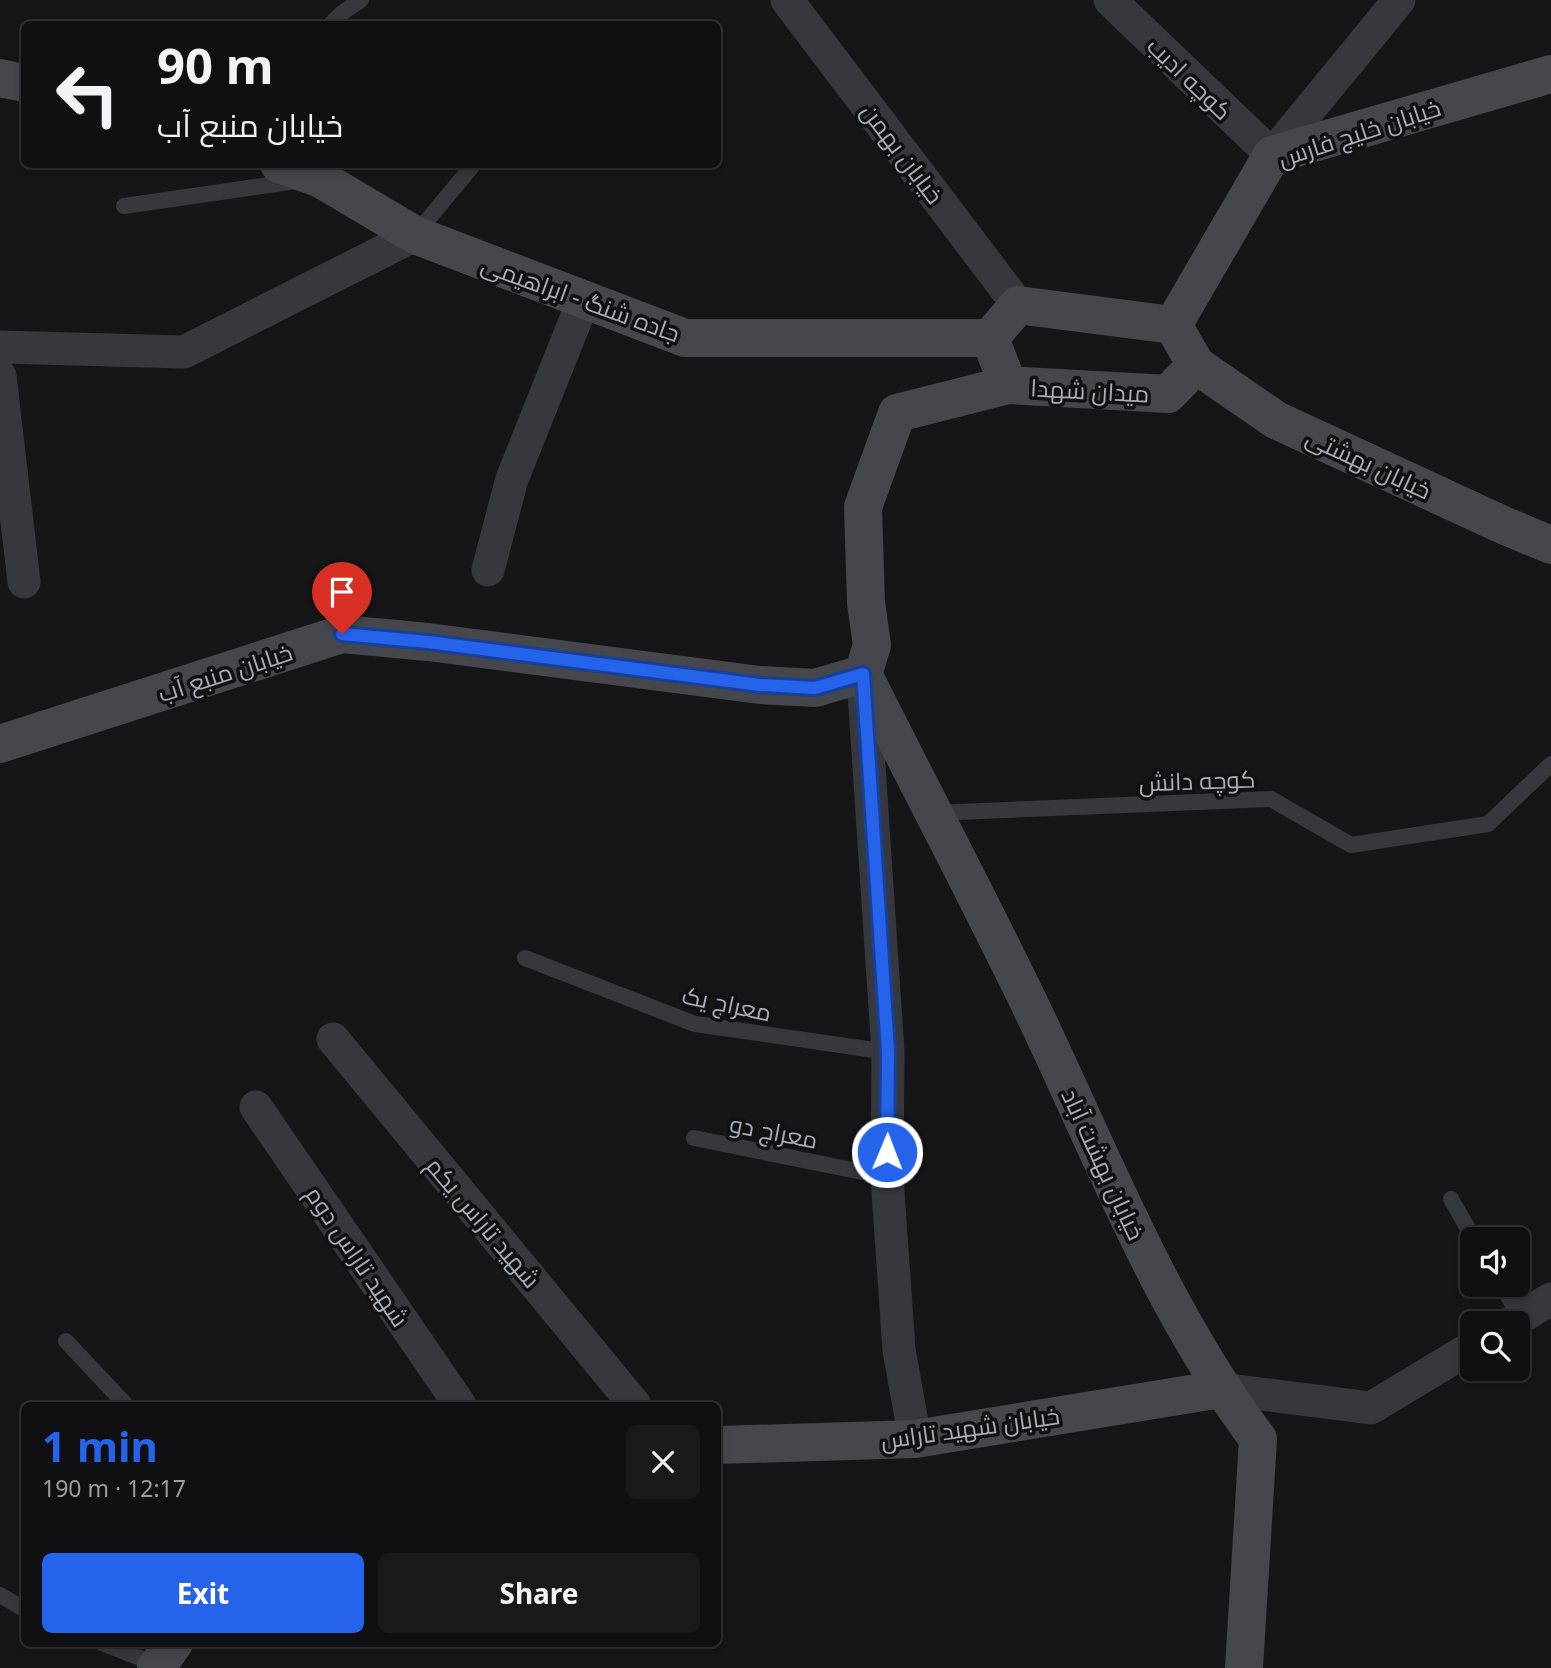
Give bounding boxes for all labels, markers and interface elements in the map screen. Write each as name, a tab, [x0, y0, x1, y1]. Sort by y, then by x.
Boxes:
street label: کوچه ادیب	[1140, 29, 1240, 128]
text: 90 m	[157, 32, 274, 98]
icon: left	[42, 49, 133, 140]
street label: خیابان خلیج فارس	[1273, 90, 1445, 175]
street label: خیابان بهمن	[854, 96, 952, 210]
text: خیابان منبع آب	[157, 103, 343, 146]
street label: جاده شنگ - ابراهیمی	[477, 247, 685, 349]
street label: میدان شهدا	[1030, 370, 1150, 410]
street label: خیابان بهشتی	[1301, 420, 1437, 506]
pin	[312, 562, 372, 634]
icon: arrive	[323, 573, 361, 611]
street label: خیابان منبع آب	[154, 635, 297, 710]
street label: کوچه دانش	[1138, 761, 1256, 800]
street label: معراج یک	[679, 977, 775, 1030]
street label: خیابان بهشت آباد	[1055, 1083, 1153, 1245]
street label: معراج دو	[727, 1106, 821, 1157]
position arrow	[850, 1115, 924, 1189]
street label: شهید تاراس یکم	[419, 1150, 549, 1295]
street label: شهید تاراس دوم	[298, 1179, 417, 1333]
map controls	[1460, 1227, 1530, 1381]
button: sound	[1460, 1227, 1530, 1297]
button: search	[1460, 1311, 1530, 1381]
street label: خیابان شهید تاراس	[878, 1398, 1062, 1456]
text: 1 min	[42, 1417, 158, 1474]
button: close	[626, 1425, 700, 1499]
text: 190 m · 12:17	[42, 1472, 186, 1504]
button: Exit	[42, 1553, 364, 1633]
button: Share	[378, 1553, 700, 1633]

